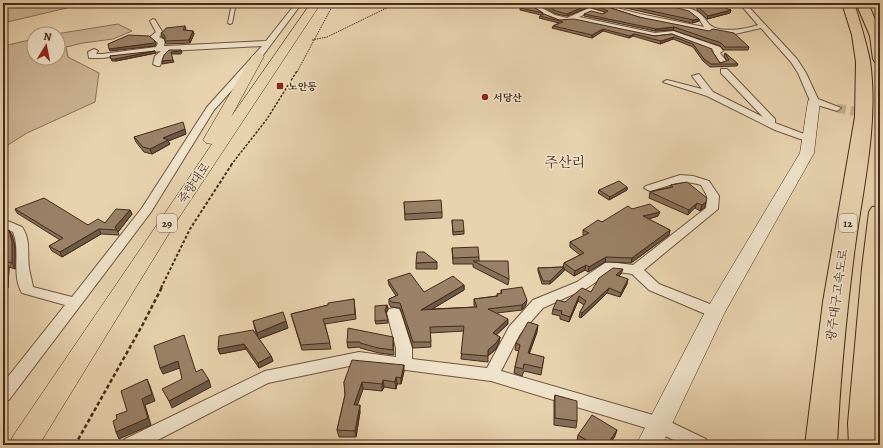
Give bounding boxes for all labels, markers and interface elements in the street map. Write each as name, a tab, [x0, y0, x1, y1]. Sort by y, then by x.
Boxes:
north arrow	[26, 26, 66, 66]
text: N	[42, 29, 53, 45]
place label: 노안동	[288, 80, 317, 93]
marker: 노안동	[275, 81, 285, 91]
place label: 서당산	[493, 91, 522, 104]
marker: 서당산	[480, 92, 490, 102]
district label: 주산리	[545, 153, 585, 172]
street label: 죽향대로	[174, 159, 214, 207]
road number: 29	[157, 214, 177, 232]
road number: 12	[839, 214, 857, 232]
street label: 광주대구고속도로	[823, 248, 851, 342]

